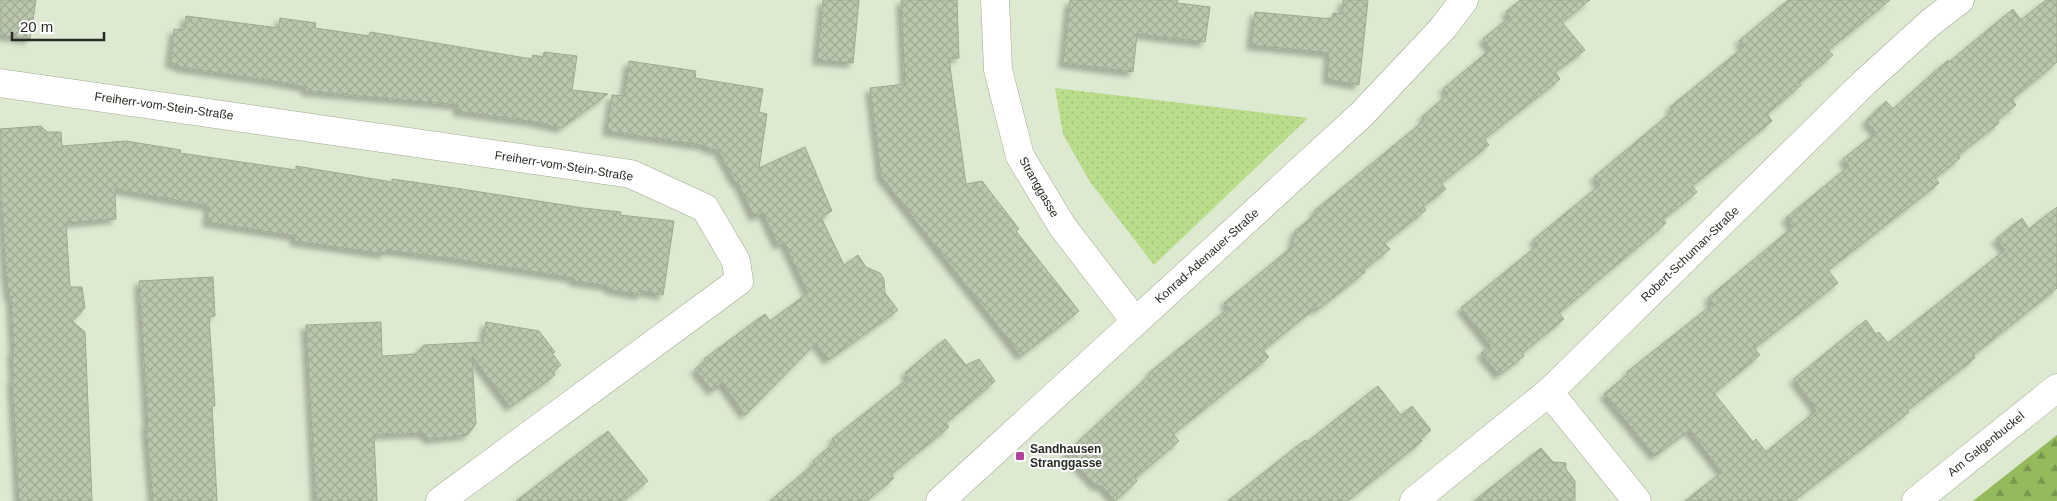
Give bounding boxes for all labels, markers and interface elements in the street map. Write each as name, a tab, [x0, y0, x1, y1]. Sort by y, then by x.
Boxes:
scale bar	[12, 10, 105, 42]
text: 20 m	[20, 18, 53, 35]
street label: Freiherr-vom-Stein-Straße	[94, 89, 235, 123]
street label: Freiherr-vom-Stein-Straße	[494, 148, 635, 184]
street label: Stranggasse	[1016, 154, 1062, 220]
street label: Robert-Schuman-Straße	[1638, 203, 1742, 304]
street label: Konrad-Adenauer-Straße	[1152, 206, 1262, 306]
street label: Am Galgenbuckel	[1945, 409, 2027, 479]
place label: Sandhausen Stranggasse	[1030, 442, 1102, 470]
marker: Sandhausen Stranggasse	[1014, 450, 1026, 462]

